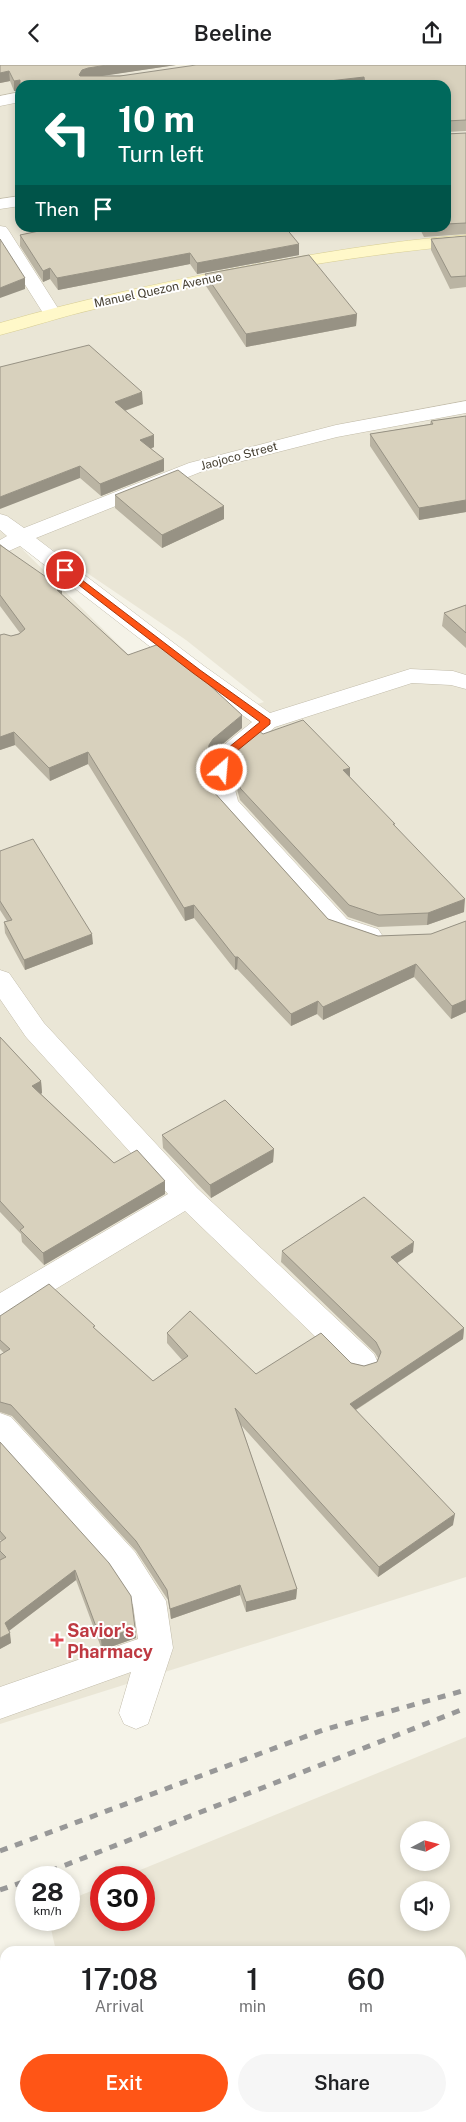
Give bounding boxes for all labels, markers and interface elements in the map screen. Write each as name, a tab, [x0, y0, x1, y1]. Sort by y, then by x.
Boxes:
icon: back	[20, 19, 48, 47]
icon: share	[418, 19, 446, 47]
text: Beeline	[194, 20, 272, 46]
text: 10 m	[118, 99, 195, 140]
icon: left	[35, 100, 100, 165]
text: Turn left	[118, 141, 204, 167]
icon: arrive	[89, 195, 117, 223]
text: Then	[35, 198, 79, 220]
street label: Manuel Quezon Avenue	[93, 270, 224, 310]
street label: Jaojoco Street	[199, 439, 279, 473]
pin	[44, 549, 86, 591]
icon: arrive	[51, 556, 79, 584]
position arrow	[195, 743, 247, 795]
place label: Savior's Pharmacy	[67, 1620, 153, 1662]
marker: Savior's Pharmacy	[51, 1634, 63, 1646]
north arrow	[400, 1821, 450, 1871]
map controls	[400, 1821, 450, 1931]
speed limit sign: 30	[90, 1866, 155, 1931]
text: 28	[31, 1877, 64, 1907]
button: sound	[400, 1881, 450, 1931]
text: km/h	[33, 1904, 62, 1918]
text: 17:08	[81, 1961, 158, 1997]
text: 1	[246, 1961, 259, 1997]
text: 60	[347, 1961, 385, 1997]
text: Arrival	[95, 1997, 144, 2016]
text: min	[239, 1997, 266, 2016]
text: m	[359, 1997, 373, 2016]
button: Exit	[20, 2054, 228, 2112]
button: Share	[238, 2054, 446, 2112]

